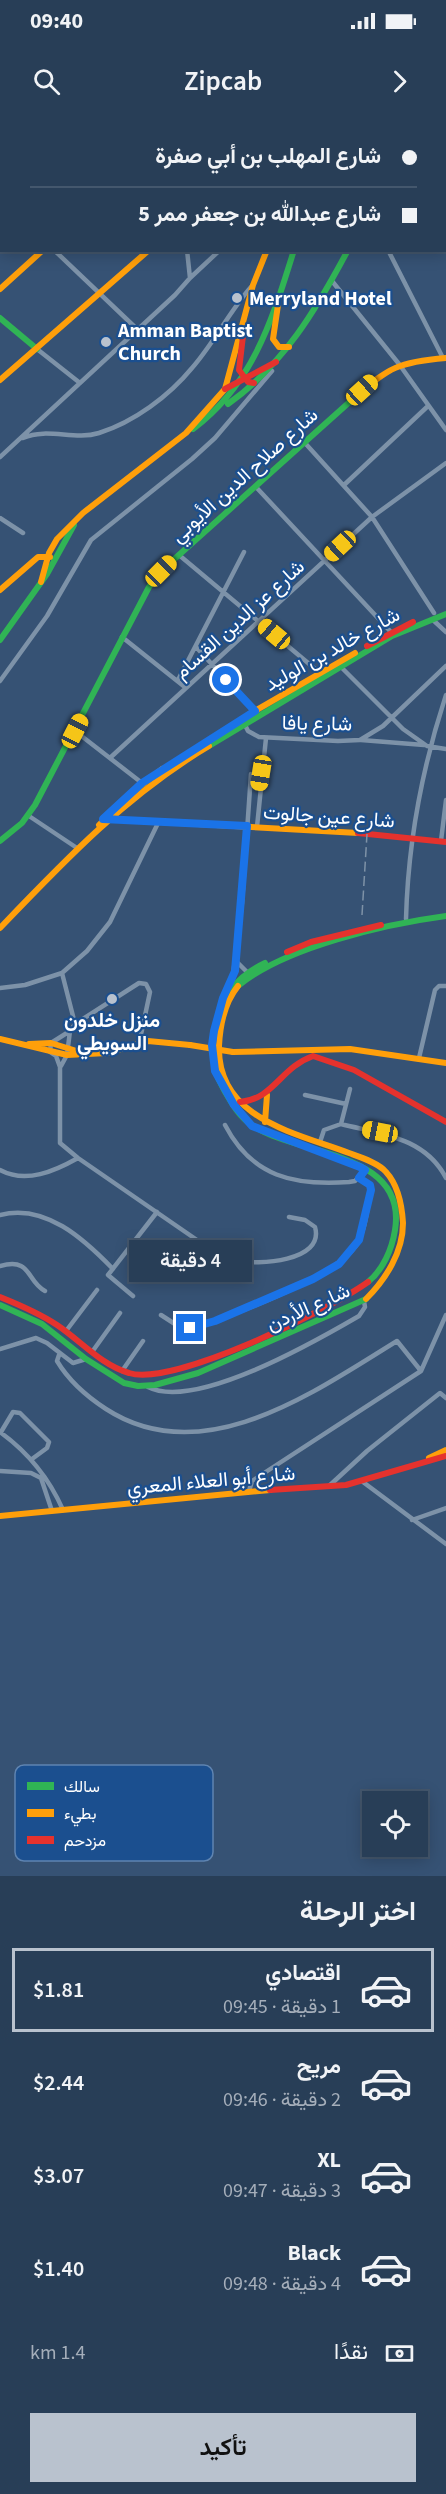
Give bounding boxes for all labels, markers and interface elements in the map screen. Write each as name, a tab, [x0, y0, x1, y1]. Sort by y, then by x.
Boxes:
text: 09:40	[30, 5, 83, 37]
text: Zipcab	[184, 62, 262, 101]
icon: search	[30, 65, 63, 98]
icon: forward	[383, 65, 416, 98]
text: شارع المهلب بن أبي صفرة	[155, 140, 381, 172]
text: شارع عبدالله بن جعفر ممر 5	[138, 198, 381, 230]
place label: Merryland Hotel	[249, 285, 392, 313]
marker: Merryland Hotel	[230, 291, 244, 305]
place label: Amman Baptist Church	[117, 317, 253, 368]
marker: Amman Baptist Church	[99, 335, 113, 349]
car	[343, 371, 381, 409]
street label: شارع صلاح الدين الأيوبي	[165, 402, 326, 551]
car	[321, 527, 359, 565]
car	[142, 552, 180, 590]
street label: شارع عز الدين القسام	[168, 553, 311, 686]
street label: شارع خالد بن الوليد	[260, 601, 405, 699]
car	[254, 616, 294, 652]
route start	[212, 666, 239, 693]
street label: شارع يافا	[282, 709, 352, 739]
car	[59, 711, 91, 751]
car	[249, 754, 273, 792]
street label: شارع عين جالوت	[262, 798, 396, 836]
marker: منزل خلدون السويطي	[105, 992, 119, 1006]
place label: منزل خلدون السويطي	[64, 1007, 160, 1060]
car	[361, 1120, 399, 1144]
callout: 4 دقيقة	[128, 1241, 252, 1283]
text: 4 دقيقة	[160, 1247, 221, 1275]
street label: شارع الأردن	[262, 1277, 355, 1339]
route end	[176, 1314, 203, 1341]
street label: شارع أبو العلاء المعري	[126, 1460, 297, 1504]
legend	[15, 1765, 213, 1861]
text: سالك	[64, 1776, 100, 1798]
map controls	[362, 1791, 428, 1857]
button: locate	[362, 1791, 428, 1857]
text: بطيء	[64, 1803, 96, 1827]
text: مزدحم	[64, 1830, 106, 1852]
text: اختر الرحلة	[300, 1892, 416, 1931]
text: اقتصادي	[265, 1957, 341, 1989]
icon: car	[359, 1963, 413, 2017]
text: $1.81	[33, 1974, 84, 2006]
text: 1 دقيقة · 09:45	[223, 1993, 341, 2021]
text: مريح	[297, 2050, 341, 2082]
icon: car	[359, 2056, 413, 2110]
text: $2.44	[33, 2067, 84, 2099]
text: 2 دقيقة · 09:46	[223, 2086, 341, 2114]
text: XL	[317, 2144, 341, 2176]
icon: car	[359, 2149, 413, 2203]
text: $3.07	[33, 2160, 84, 2192]
text: 3 دقيقة · 09:47	[223, 2177, 341, 2205]
text: Black	[287, 2237, 341, 2269]
icon: car	[359, 2242, 413, 2296]
text: $1.40	[33, 2253, 84, 2285]
text: 4 دقيقة · 09:48	[223, 2270, 341, 2298]
text: نقدًا	[334, 2336, 368, 2368]
icon: cash	[383, 2337, 416, 2370]
text: 1.4 km	[30, 2339, 85, 2367]
button: تأكيد	[30, 2413, 416, 2482]

